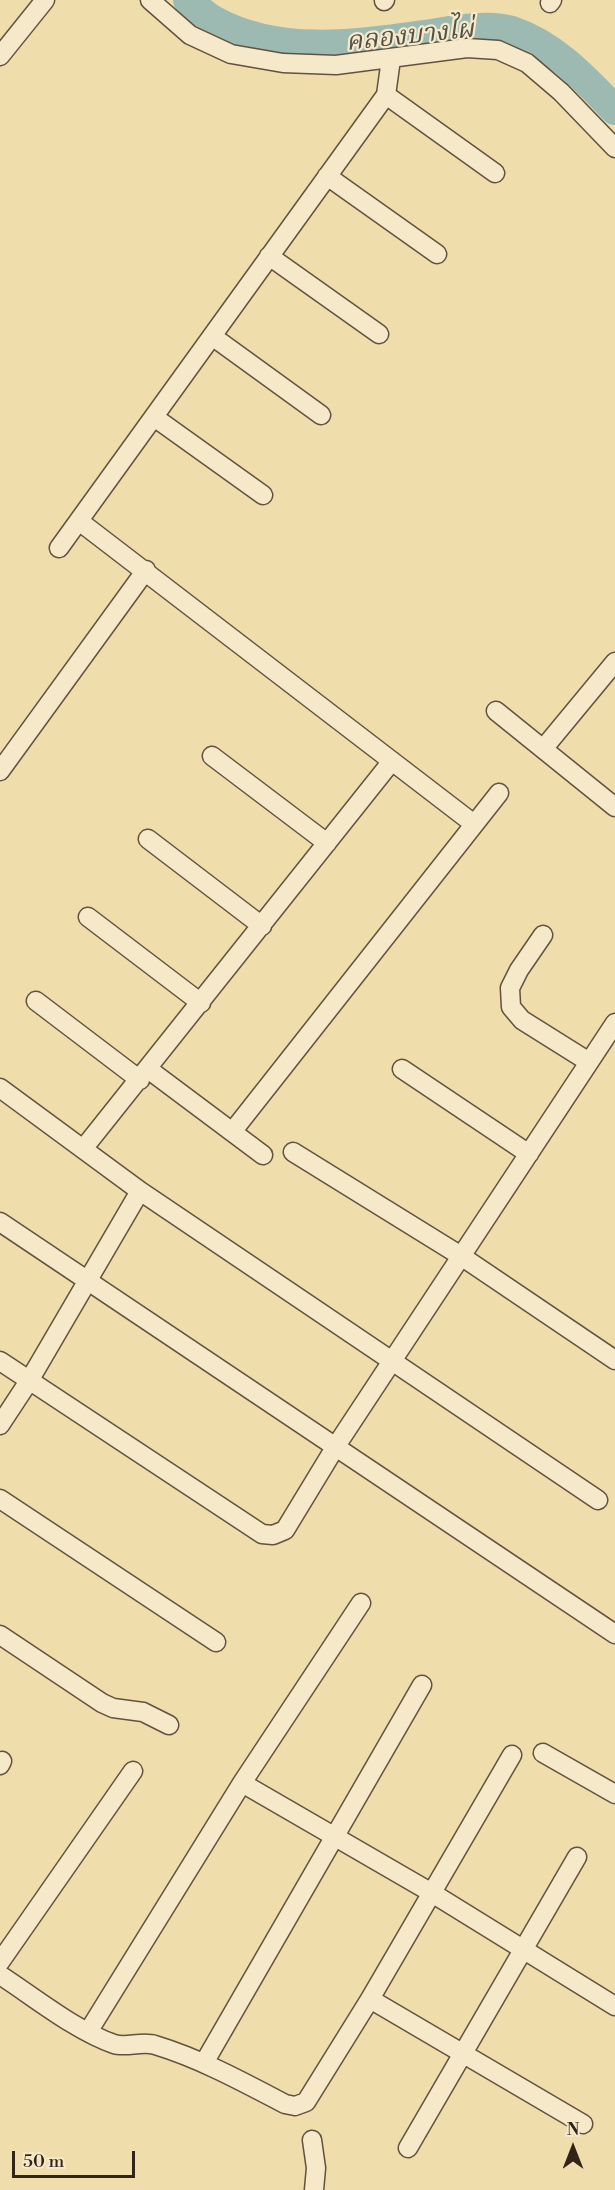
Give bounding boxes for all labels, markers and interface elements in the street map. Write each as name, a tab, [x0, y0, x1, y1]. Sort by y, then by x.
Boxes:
water label: คลองบางไผ่	[345, 15, 475, 59]
north arrow	[543, 2118, 603, 2178]
text: N	[567, 2120, 579, 2140]
scale bar	[15, 2139, 138, 2177]
text: 50 m	[23, 2150, 64, 2173]

